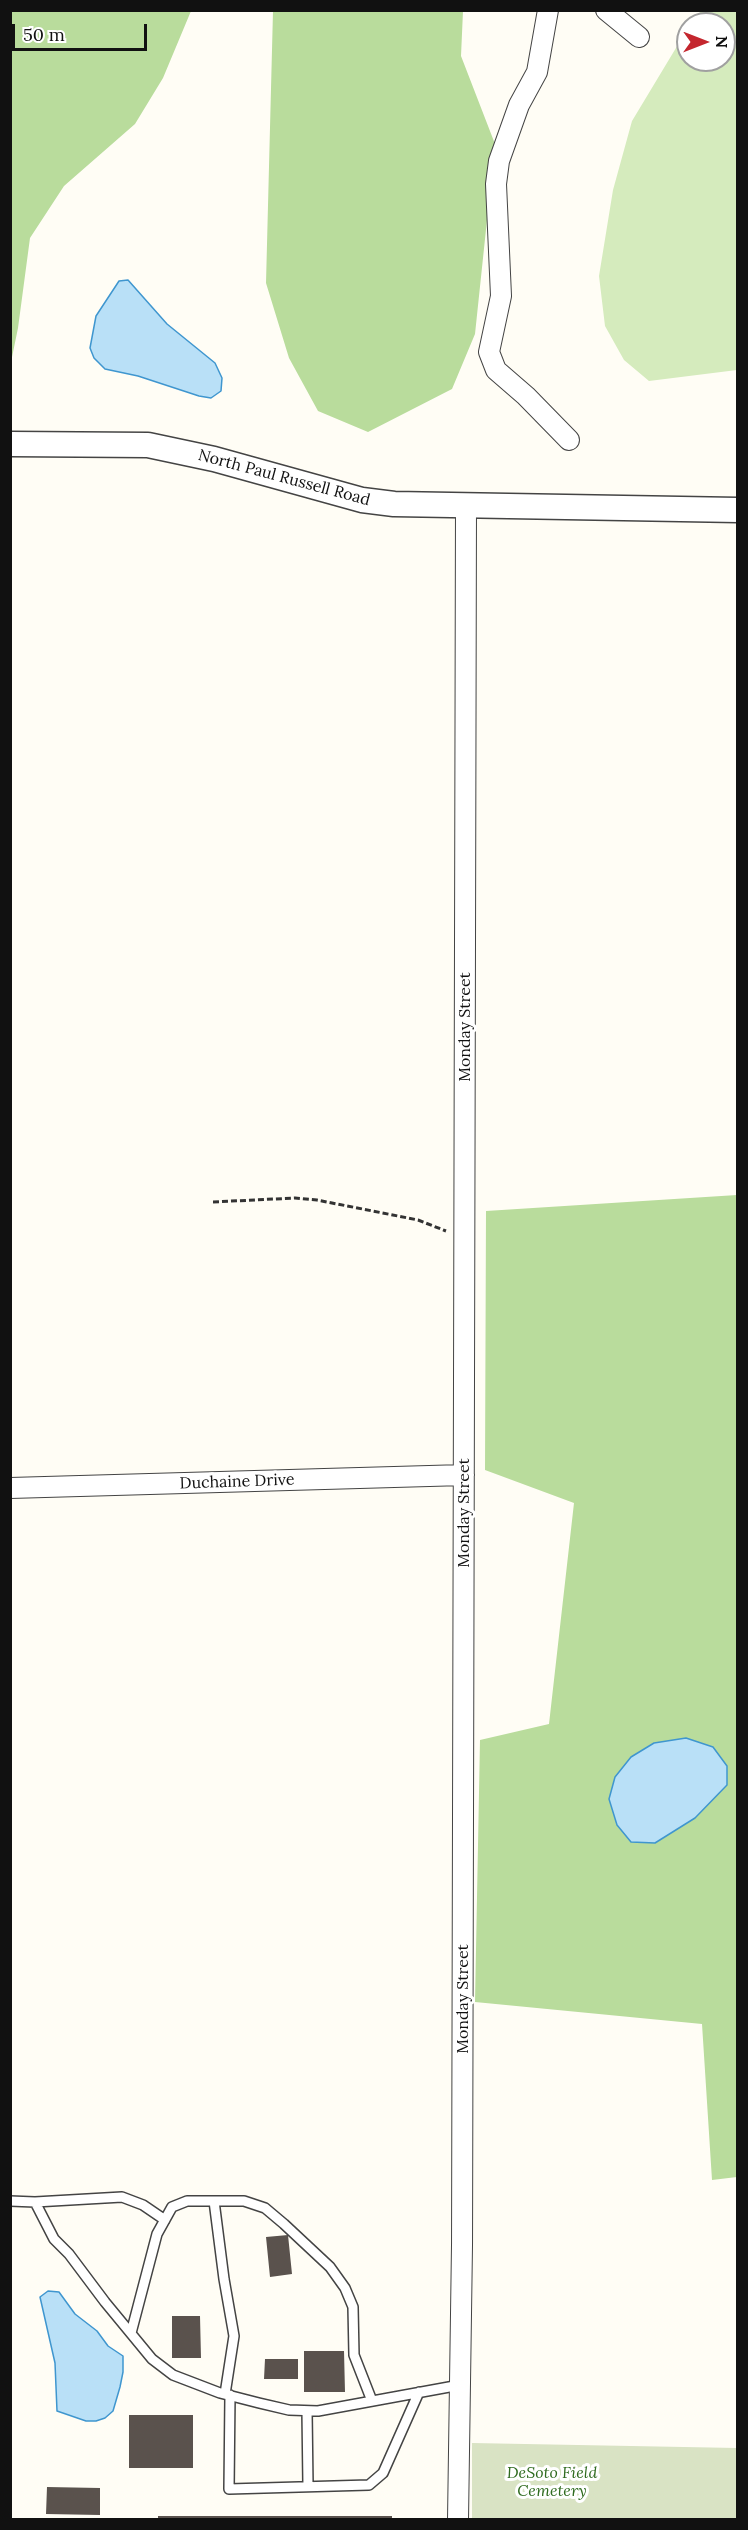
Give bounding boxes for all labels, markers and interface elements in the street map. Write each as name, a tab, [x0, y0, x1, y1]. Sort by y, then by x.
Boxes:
scale bar	[15, 12, 150, 50]
north arrow	[676, 12, 736, 72]
text: 50 m	[23, 23, 65, 46]
text: N	[712, 36, 732, 48]
street label: North Paul Russell Road	[196, 446, 372, 510]
street label: Monday Street	[455, 972, 475, 1082]
street label: Monday Street	[454, 1458, 474, 1568]
street label: Duchaine Drive	[179, 1470, 295, 1494]
street label: Monday Street	[453, 1944, 473, 2054]
park label: DeSoto Field Cemetery	[507, 2463, 597, 2501]

